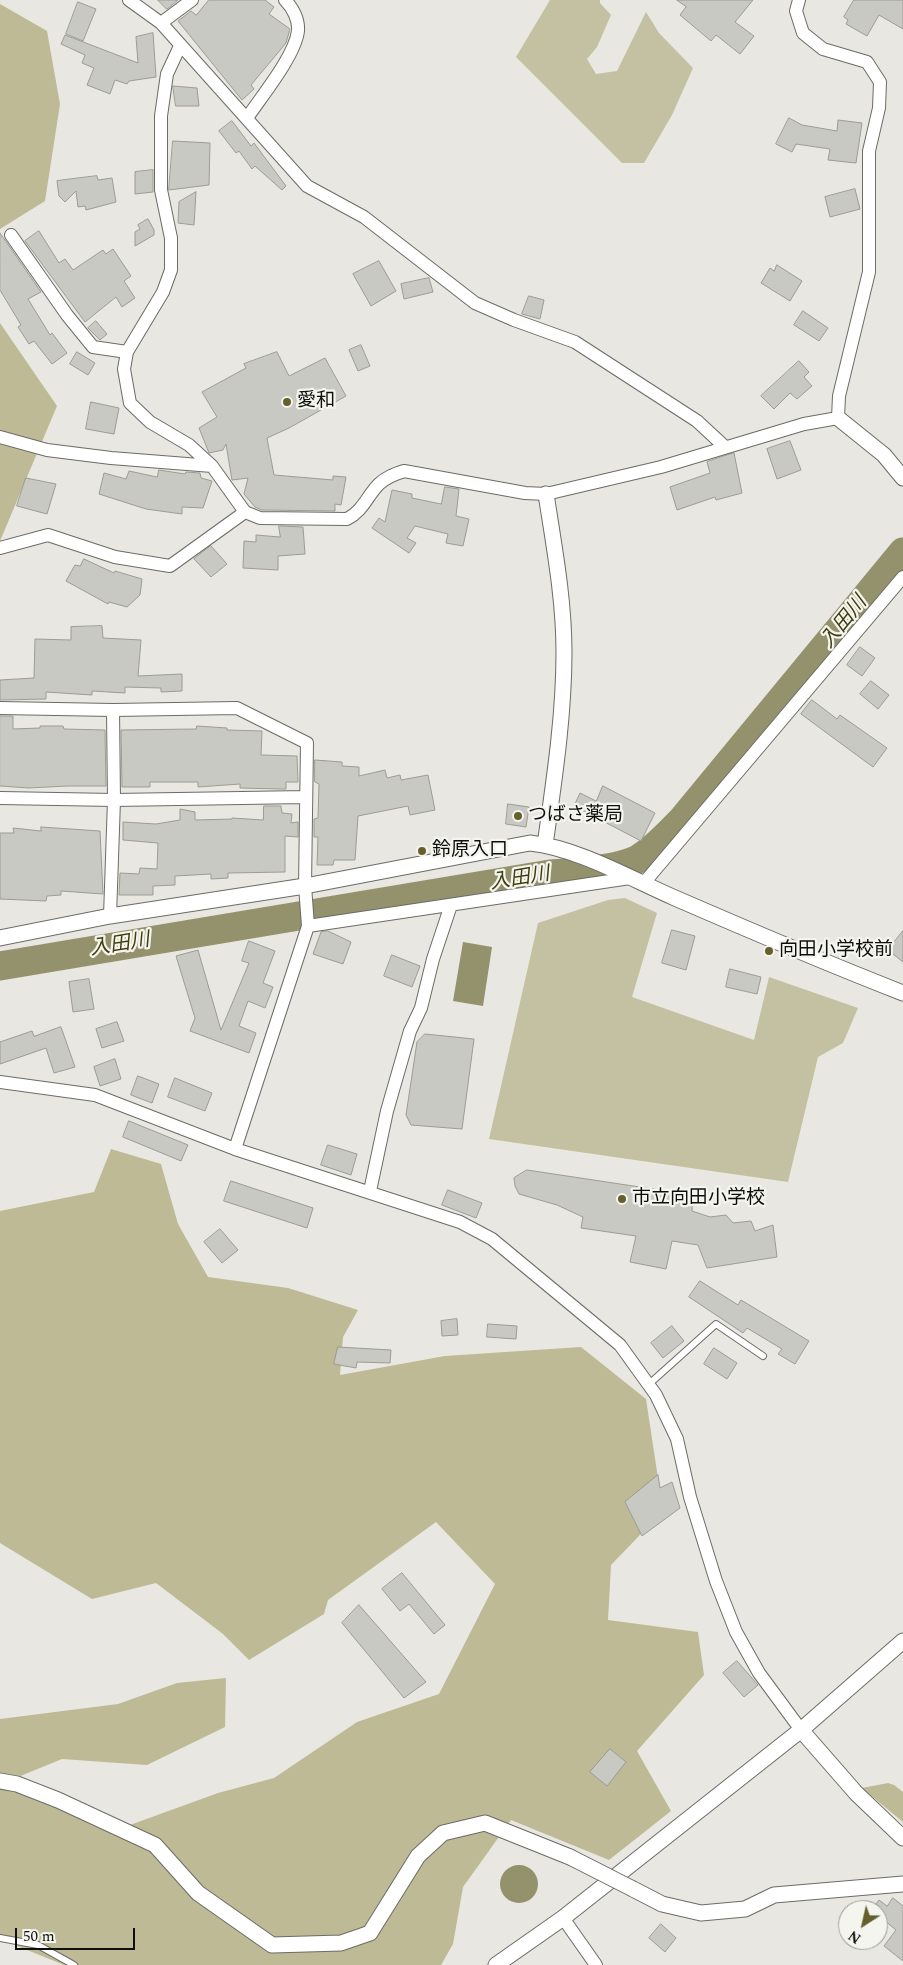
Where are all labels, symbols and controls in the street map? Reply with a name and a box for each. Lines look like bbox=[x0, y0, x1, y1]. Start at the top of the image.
place label: 愛和 bbox=[297, 391, 335, 413]
marker: 愛和 bbox=[281, 396, 293, 408]
water label: 入田川 bbox=[817, 592, 873, 654]
place label: つばさ薬局 bbox=[528, 805, 623, 827]
marker: つばさ薬局 bbox=[512, 810, 524, 822]
place label: 鈴原入口 bbox=[432, 840, 508, 862]
marker: 鈴原入口 bbox=[416, 845, 428, 857]
water label: 入田川 bbox=[488, 863, 552, 897]
water label: 入田川 bbox=[88, 929, 152, 963]
place label: 向田小学校前 bbox=[779, 940, 893, 962]
marker: 向田小学校前 bbox=[763, 945, 775, 957]
place label: 市立向田小学校 bbox=[632, 1188, 765, 1210]
marker: 市立向田小学校 bbox=[616, 1193, 628, 1205]
north arrow bbox=[838, 1900, 888, 1950]
scale bar bbox=[18, 1918, 138, 1950]
text: 50 m bbox=[23, 1925, 55, 1948]
text: N bbox=[844, 1925, 865, 1949]

